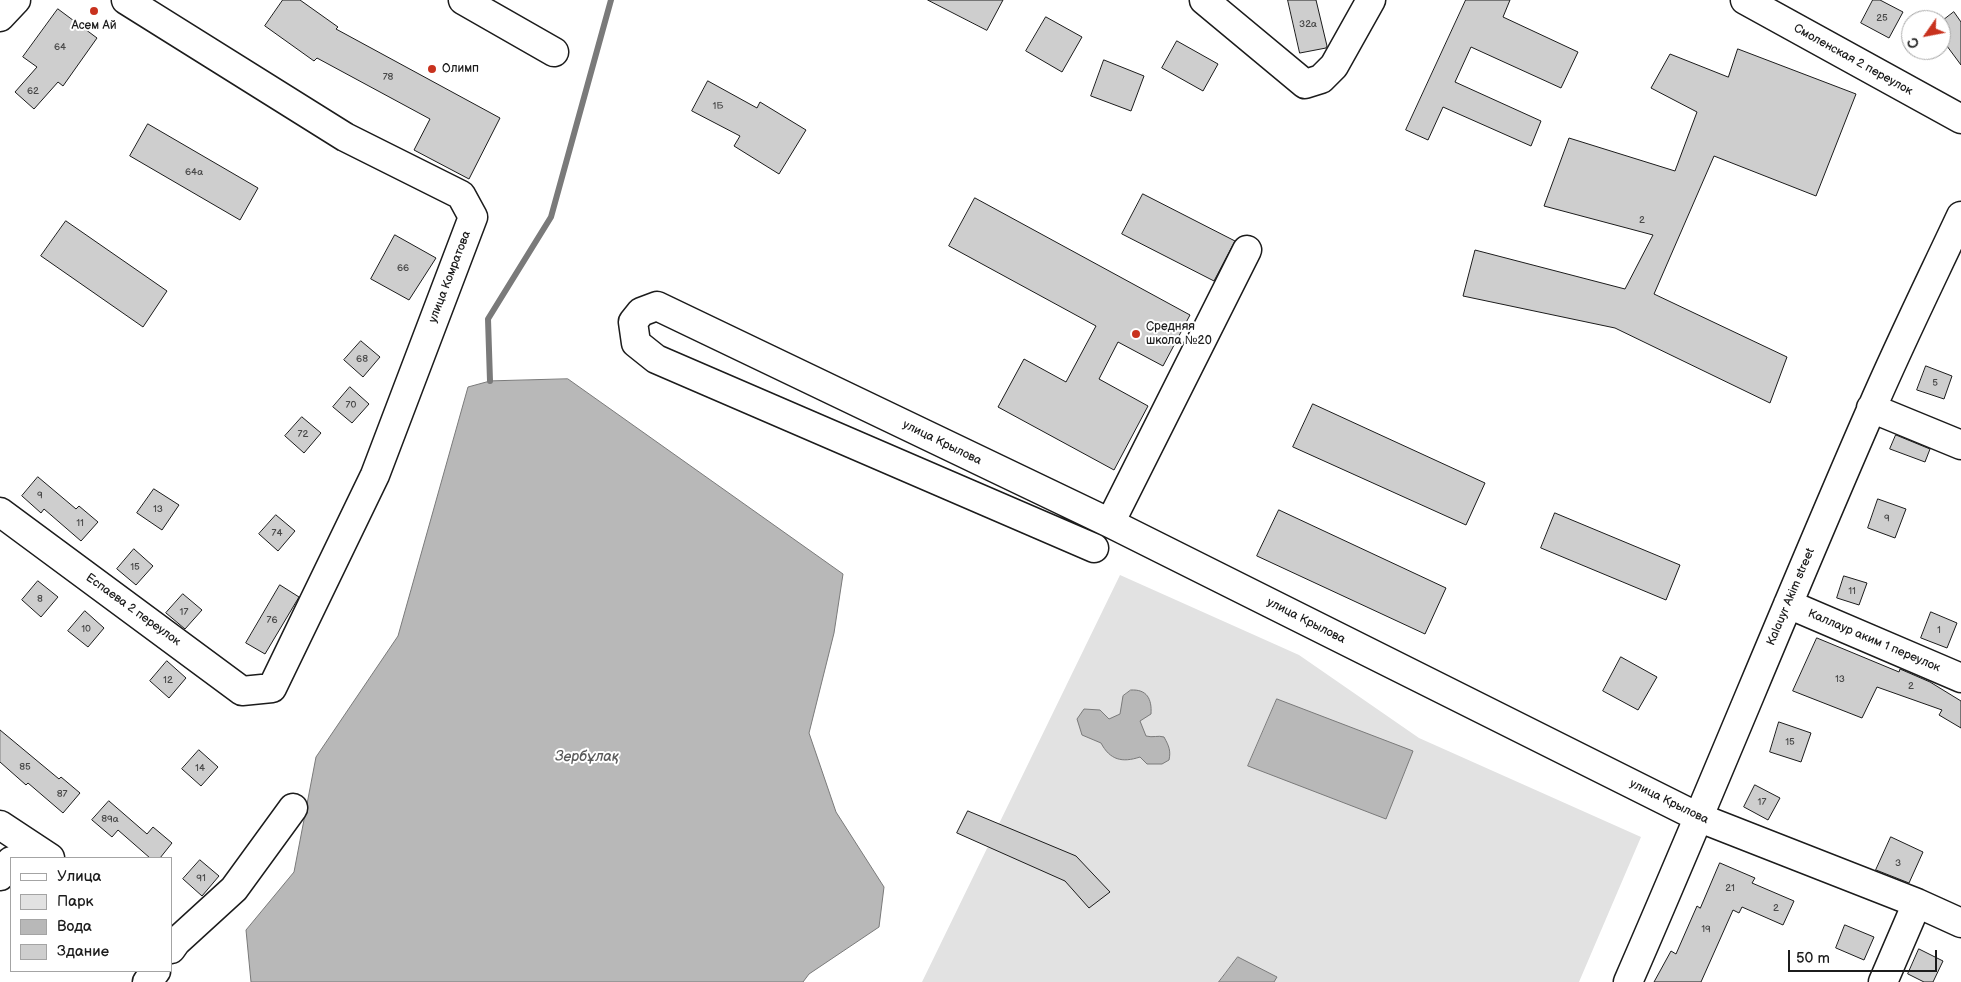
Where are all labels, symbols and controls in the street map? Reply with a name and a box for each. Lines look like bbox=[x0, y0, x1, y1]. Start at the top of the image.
marker: Асем Ай bbox=[88, 5, 100, 17]
north arrow bbox=[1901, 10, 1951, 60]
house number: 25 bbox=[1876, 12, 1888, 24]
house number: 32а bbox=[1299, 18, 1317, 30]
place label: Асем Ай bbox=[71, 19, 117, 33]
street label: Смоленская 2 переулок bbox=[1791, 21, 1915, 99]
house number: 64 bbox=[54, 41, 66, 53]
place label: Олимп bbox=[442, 62, 479, 76]
marker: Олимп bbox=[426, 63, 438, 75]
house number: 78 bbox=[383, 71, 393, 83]
house number: 62 bbox=[27, 85, 39, 97]
house number: 1Б bbox=[713, 100, 723, 112]
house number: 64а bbox=[185, 166, 203, 178]
house number: 2 bbox=[1639, 214, 1645, 226]
street label: улица Комратова bbox=[426, 229, 474, 325]
house number: 66 bbox=[397, 262, 409, 274]
place label: Средняя школа №20 bbox=[1146, 320, 1212, 348]
marker: Средняя школа №20 bbox=[1130, 328, 1142, 340]
house number: 68 bbox=[356, 353, 368, 365]
house number: 5 bbox=[1932, 377, 1938, 389]
house number: 70 bbox=[346, 399, 356, 411]
street label: улица Крылова bbox=[900, 418, 984, 468]
house number: 72 bbox=[298, 428, 308, 440]
house number: 9 bbox=[37, 489, 43, 501]
house number: 13 bbox=[153, 503, 163, 515]
house number: 9 bbox=[1884, 512, 1890, 524]
house number: 11 bbox=[76, 517, 84, 529]
house number: 74 bbox=[271, 527, 283, 539]
street label: Kalauyr Akim street bbox=[1764, 546, 1818, 648]
house number: 15 bbox=[130, 561, 140, 573]
street label: Еспаева 2 переулок bbox=[83, 571, 183, 649]
house number: 11 bbox=[1848, 585, 1856, 597]
house number: 8 bbox=[37, 593, 43, 605]
street label: улица Крылова bbox=[1264, 595, 1348, 647]
house number: 17 bbox=[180, 606, 188, 618]
street label: Каллаур аким 1 переулок bbox=[1806, 607, 1942, 675]
house number: 76 bbox=[266, 614, 278, 626]
house number: 10 bbox=[81, 623, 91, 635]
house number: 1 bbox=[1937, 624, 1941, 636]
house number: 13 bbox=[1835, 673, 1845, 685]
house number: 12 bbox=[163, 674, 173, 686]
house number: 2 bbox=[1908, 680, 1914, 692]
house number: 15 bbox=[1785, 736, 1795, 748]
water label: Зербұлақ bbox=[555, 749, 619, 765]
house number: 85 bbox=[19, 761, 31, 773]
house number: 14 bbox=[195, 762, 205, 774]
street label: улица Крылова bbox=[1627, 777, 1711, 827]
house number: 87 bbox=[57, 788, 67, 800]
house number: 17 bbox=[1758, 796, 1766, 808]
house number: 89а bbox=[101, 813, 119, 825]
legend bbox=[10, 857, 172, 972]
house number: 3 bbox=[1895, 857, 1901, 869]
text: Улица bbox=[57, 867, 101, 886]
house number: 91 bbox=[196, 872, 206, 884]
house number: 21 bbox=[1725, 882, 1735, 894]
text: Парк bbox=[57, 892, 94, 911]
house number: 2 bbox=[1773, 902, 1779, 914]
text: Вода bbox=[57, 917, 92, 936]
house number: 19 bbox=[1701, 923, 1711, 935]
scale bar bbox=[1791, 940, 1940, 972]
text: Здание bbox=[57, 942, 109, 961]
text: 50 m bbox=[1796, 949, 1830, 968]

